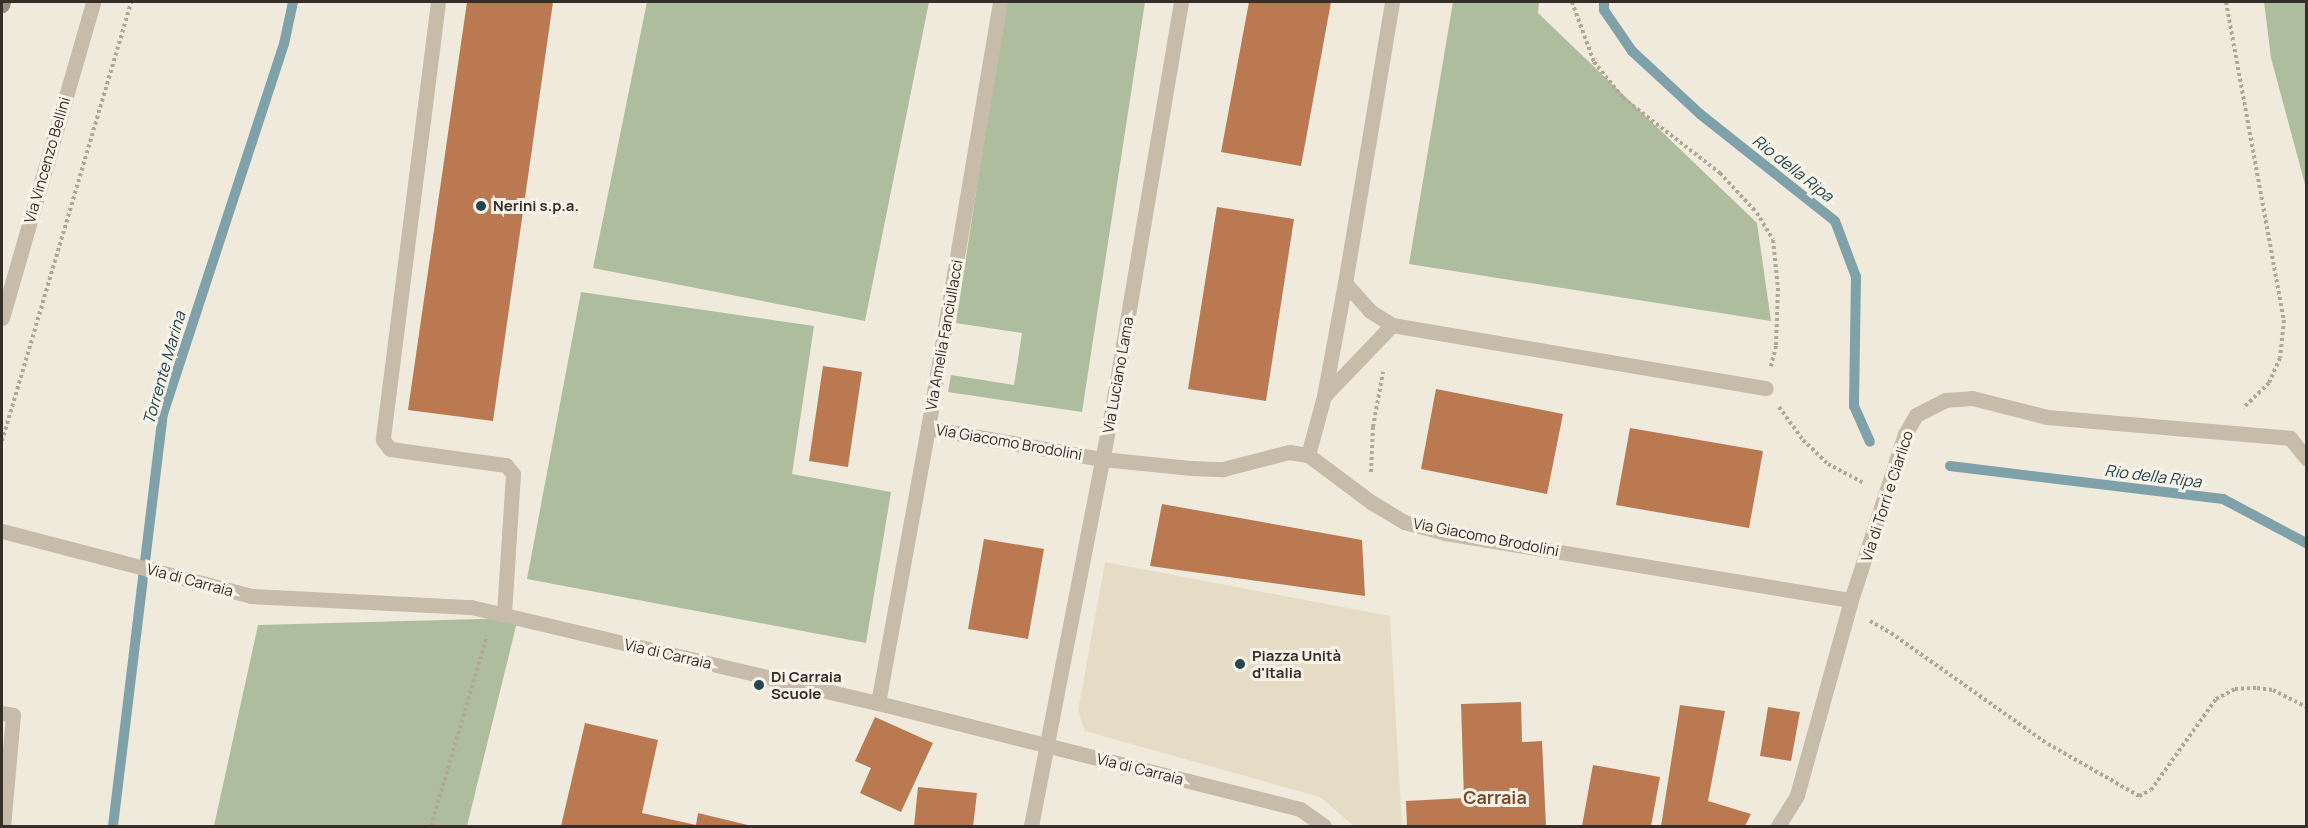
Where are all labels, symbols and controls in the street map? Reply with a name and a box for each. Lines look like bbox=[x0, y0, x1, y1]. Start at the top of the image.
street label: Via Vincenzo Bellini bbox=[20, 95, 74, 225]
water label: Rio della Ripa bbox=[1749, 131, 1837, 205]
place label: Nerini s.p.a. bbox=[493, 197, 579, 215]
marker: Nerini s.p.a. bbox=[474, 199, 488, 213]
street label: Via Amelia Fanciullacci bbox=[922, 258, 966, 412]
water label: Torrente Marina bbox=[139, 309, 189, 427]
street label: Via Luciano Lama bbox=[1099, 315, 1137, 435]
street label: Via Giacomo Brodolini bbox=[935, 420, 1083, 464]
street label: Via di Torri e Ciarlico bbox=[1857, 428, 1917, 564]
water label: Rio della Ripa bbox=[2104, 461, 2202, 491]
street label: Via Giacomo Brodolini bbox=[1412, 514, 1560, 560]
street label: Via di Carraia bbox=[145, 560, 235, 600]
street label: Via di Carraia bbox=[623, 635, 713, 673]
place label: Piazza Unità d'Italia bbox=[1252, 646, 1341, 681]
marker: Piazza Unità d'Italia bbox=[1233, 657, 1247, 671]
place label: Di Carraia Scuole bbox=[771, 667, 842, 702]
marker: Di Carraia Scuole bbox=[752, 678, 766, 692]
street label: Via di Carraia bbox=[1095, 750, 1185, 788]
district label: Carraia bbox=[1463, 786, 1527, 808]

